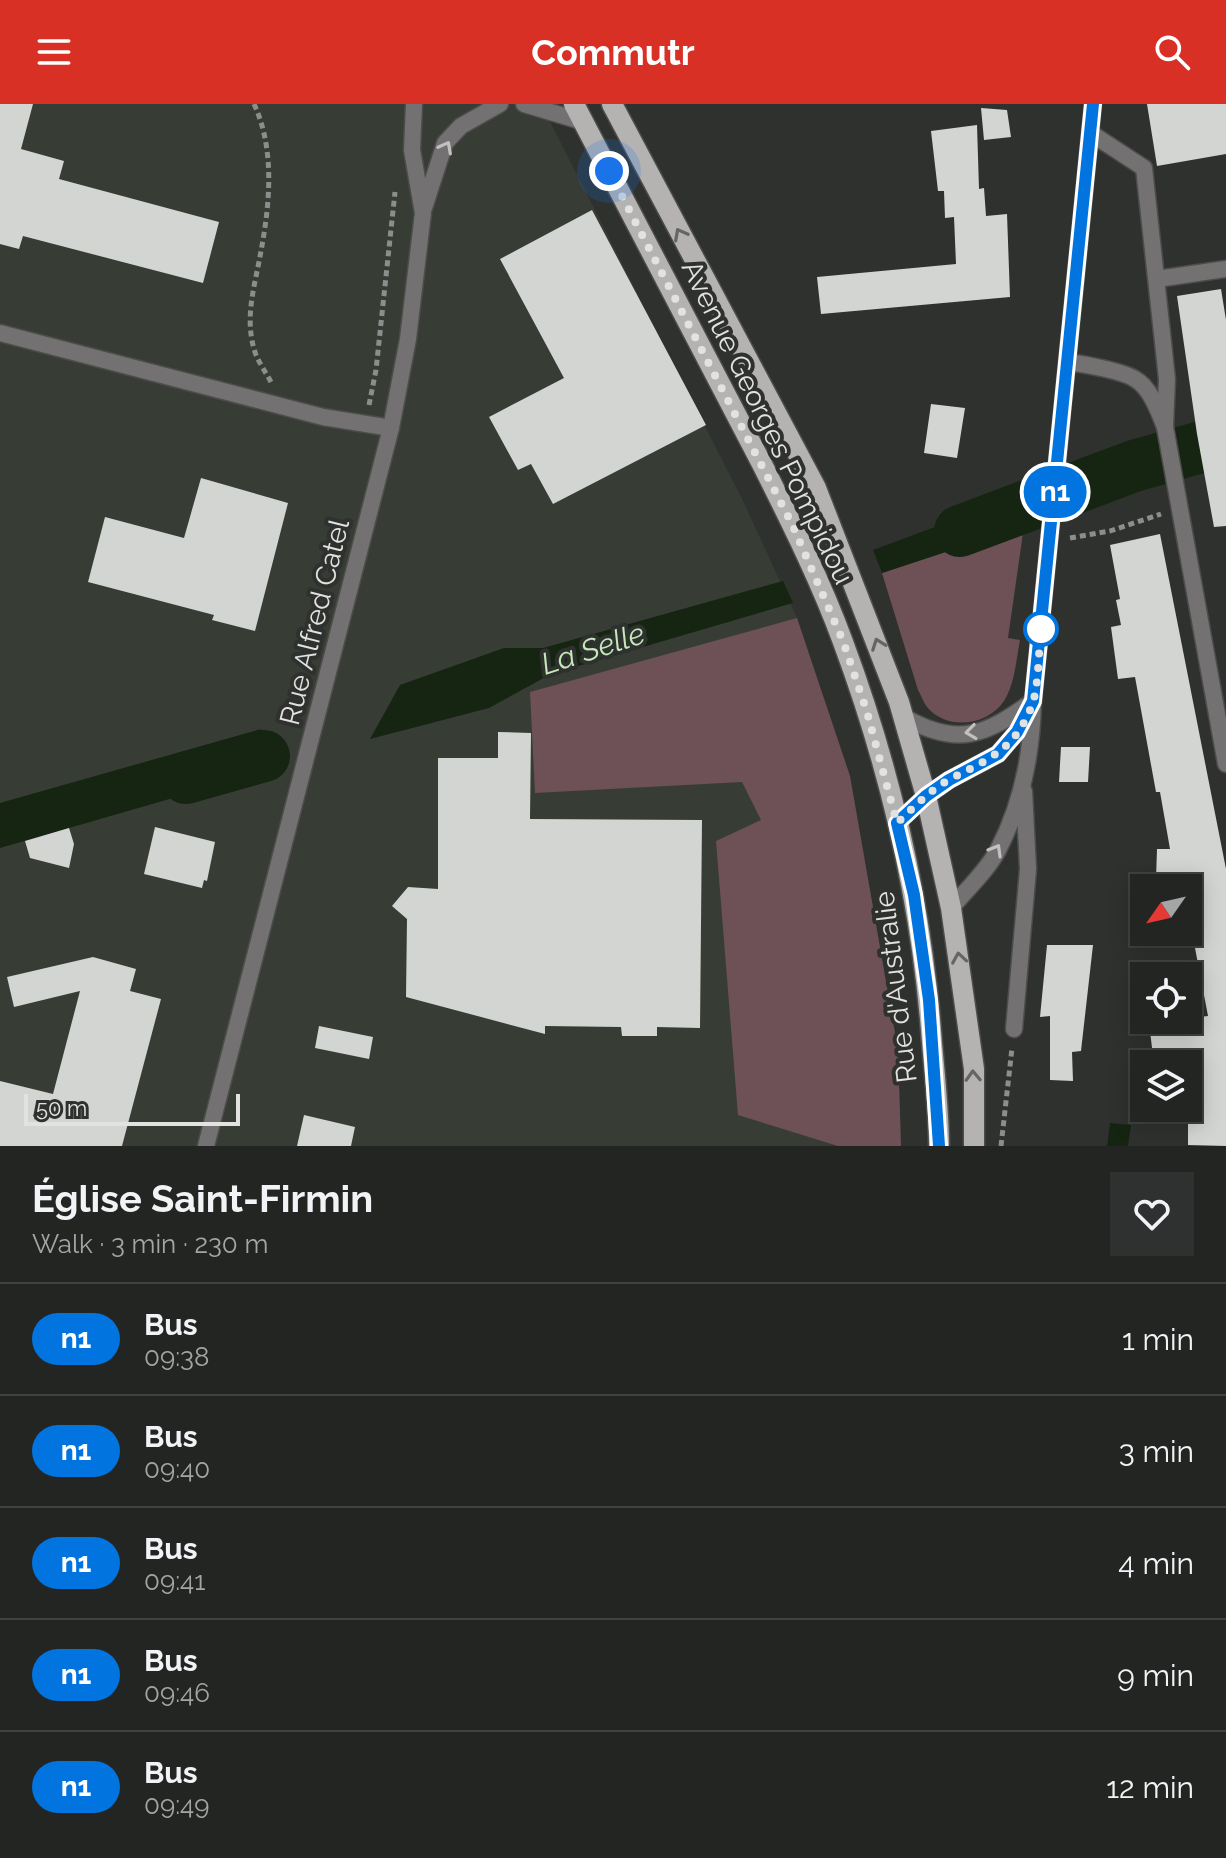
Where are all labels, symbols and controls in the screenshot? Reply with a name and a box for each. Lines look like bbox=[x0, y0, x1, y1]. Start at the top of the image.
icon: menu bbox=[32, 30, 76, 74]
icon: search bbox=[1150, 30, 1194, 74]
text: Commutr bbox=[531, 31, 695, 73]
one-way arrow bbox=[437, 141, 452, 155]
your location bbox=[589, 151, 629, 191]
one-way arrow bbox=[675, 227, 690, 242]
street label: Avenue Georges Pompidou bbox=[675, 255, 860, 589]
line badge: n1 bbox=[1019, 466, 1091, 518]
text: n1 bbox=[1040, 475, 1070, 508]
street label: Rue Alfred Catel bbox=[273, 515, 356, 729]
unlabelled marker bbox=[1024, 612, 1058, 646]
water label: La Selle bbox=[537, 615, 649, 682]
one-way arrow bbox=[871, 638, 888, 652]
one-way arrow bbox=[964, 724, 977, 741]
one-way arrow bbox=[986, 844, 1002, 858]
north arrow bbox=[1130, 874, 1202, 946]
map controls bbox=[1130, 874, 1202, 1122]
street label: Rue d'Australie bbox=[867, 889, 924, 1085]
one-way arrow bbox=[951, 951, 968, 964]
button: locate bbox=[1130, 962, 1202, 1034]
button: layers bbox=[1130, 1050, 1202, 1122]
one-way arrow bbox=[965, 1069, 982, 1082]
scale bar bbox=[24, 1090, 240, 1126]
text: 50 m bbox=[36, 1095, 87, 1121]
button: heart bbox=[1110, 1172, 1194, 1256]
text: Église Saint-Firmin bbox=[32, 1176, 373, 1221]
text: Walk · 3 min · 230 m bbox=[32, 1229, 268, 1259]
text: Bus bbox=[144, 1307, 198, 1342]
text: n1 bbox=[61, 1322, 91, 1355]
text: 1 min bbox=[1122, 1322, 1194, 1357]
text: 09:38 bbox=[144, 1342, 209, 1372]
text: Bus bbox=[144, 1419, 198, 1454]
text: n1 bbox=[61, 1434, 91, 1467]
text: 3 min bbox=[1119, 1434, 1194, 1469]
text: 09:40 bbox=[144, 1454, 210, 1484]
text: Bus bbox=[144, 1531, 198, 1566]
text: n1 bbox=[61, 1546, 91, 1579]
text: 4 min bbox=[1118, 1546, 1194, 1581]
text: 09:41 bbox=[144, 1566, 205, 1596]
text: Bus bbox=[144, 1643, 198, 1678]
text: n1 bbox=[61, 1658, 91, 1691]
text: 9 min bbox=[1117, 1658, 1194, 1693]
text: 09:46 bbox=[144, 1678, 210, 1708]
text: Bus bbox=[144, 1755, 198, 1790]
text: n1 bbox=[61, 1770, 91, 1803]
text: 12 min bbox=[1106, 1770, 1194, 1805]
text: 09:49 bbox=[144, 1790, 209, 1820]

